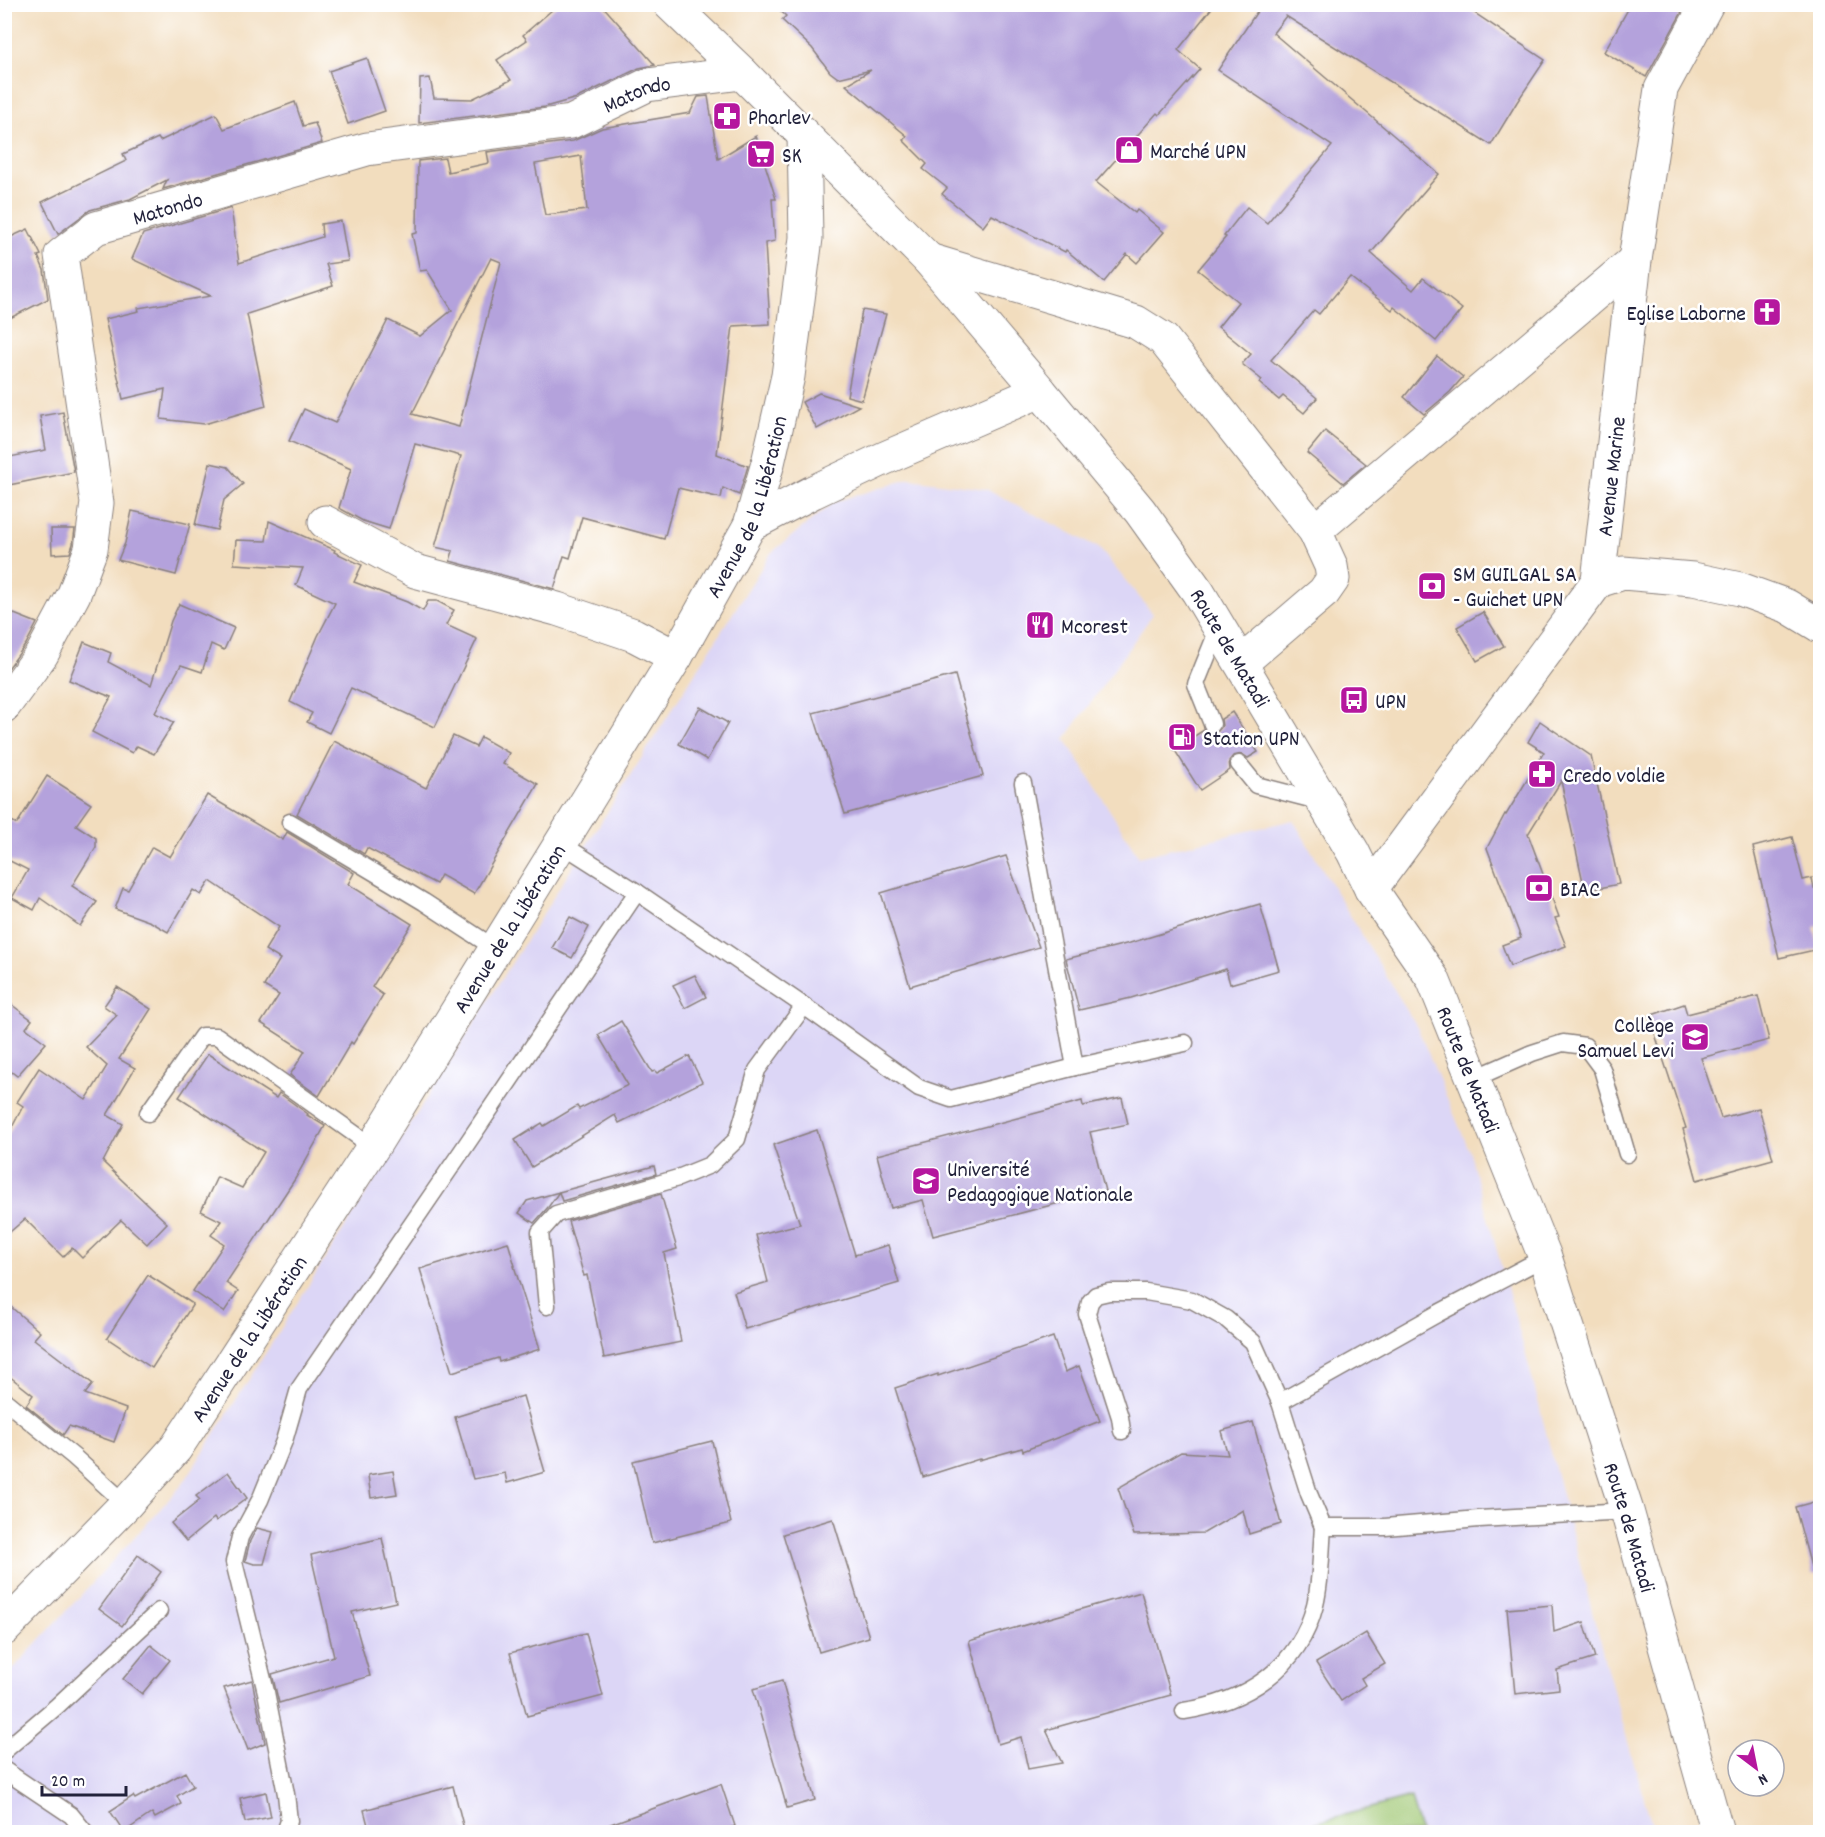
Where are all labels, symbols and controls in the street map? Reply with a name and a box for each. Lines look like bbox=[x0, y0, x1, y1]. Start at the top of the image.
street label: Matondo bbox=[599, 70, 673, 123]
pharmacy icon: Pharlev bbox=[711, 100, 743, 132]
place label: Pharlev bbox=[748, 104, 811, 135]
shop icon: Marché UPN bbox=[1113, 134, 1145, 166]
supermarket icon: SK bbox=[745, 138, 777, 170]
place label: Marché UPN bbox=[1150, 138, 1246, 169]
place label: SK bbox=[782, 142, 802, 173]
street label: Matondo bbox=[130, 186, 207, 235]
church icon: Eglise Laborne bbox=[1751, 296, 1783, 328]
place label: Eglise Laborne bbox=[1626, 300, 1746, 331]
street label: Avenue de la Libération bbox=[700, 413, 797, 605]
street label: Avenue Marine bbox=[1591, 415, 1636, 538]
place label: SM GUILGAL SA - Guichet UPN bbox=[1453, 561, 1577, 617]
bank icon: SM GUILGAL SA - Guichet UPN bbox=[1416, 570, 1448, 602]
street label: Route de Matadi bbox=[1180, 583, 1275, 714]
restaurant icon: Mcorest bbox=[1024, 609, 1056, 641]
place label: Mcorest bbox=[1061, 613, 1128, 644]
bus stop icon: UPN bbox=[1338, 684, 1370, 716]
place label: UPN bbox=[1375, 688, 1406, 719]
fuel station icon: Station UPN bbox=[1166, 721, 1198, 753]
place label: Station UPN bbox=[1203, 725, 1300, 756]
pharmacy icon: Credo voldie bbox=[1526, 758, 1558, 790]
place label: Credo voldie bbox=[1563, 762, 1665, 793]
street label: Avenue de la Libération bbox=[447, 839, 576, 1020]
bank icon: BIAC bbox=[1523, 872, 1555, 904]
place label: BIAC bbox=[1560, 876, 1600, 907]
street label: Route de Matadi bbox=[1427, 1002, 1505, 1138]
place label: Collège Samuel Levi bbox=[1578, 1012, 1674, 1068]
school or university icon: Collège Samuel Levi bbox=[1679, 1021, 1711, 1053]
place label: Université Pedagogique Nationale bbox=[947, 1156, 1133, 1212]
school or university icon: Université Pedagogique Nationale bbox=[910, 1165, 942, 1197]
street label: Avenue de la Libération bbox=[185, 1251, 317, 1430]
street label: Route de Matadi bbox=[1593, 1459, 1661, 1596]
north arrow bbox=[1726, 1738, 1786, 1798]
scale bar bbox=[42, 1759, 126, 1797]
text: N bbox=[1753, 1767, 1772, 1790]
text: 20 m bbox=[51, 1770, 85, 1795]

